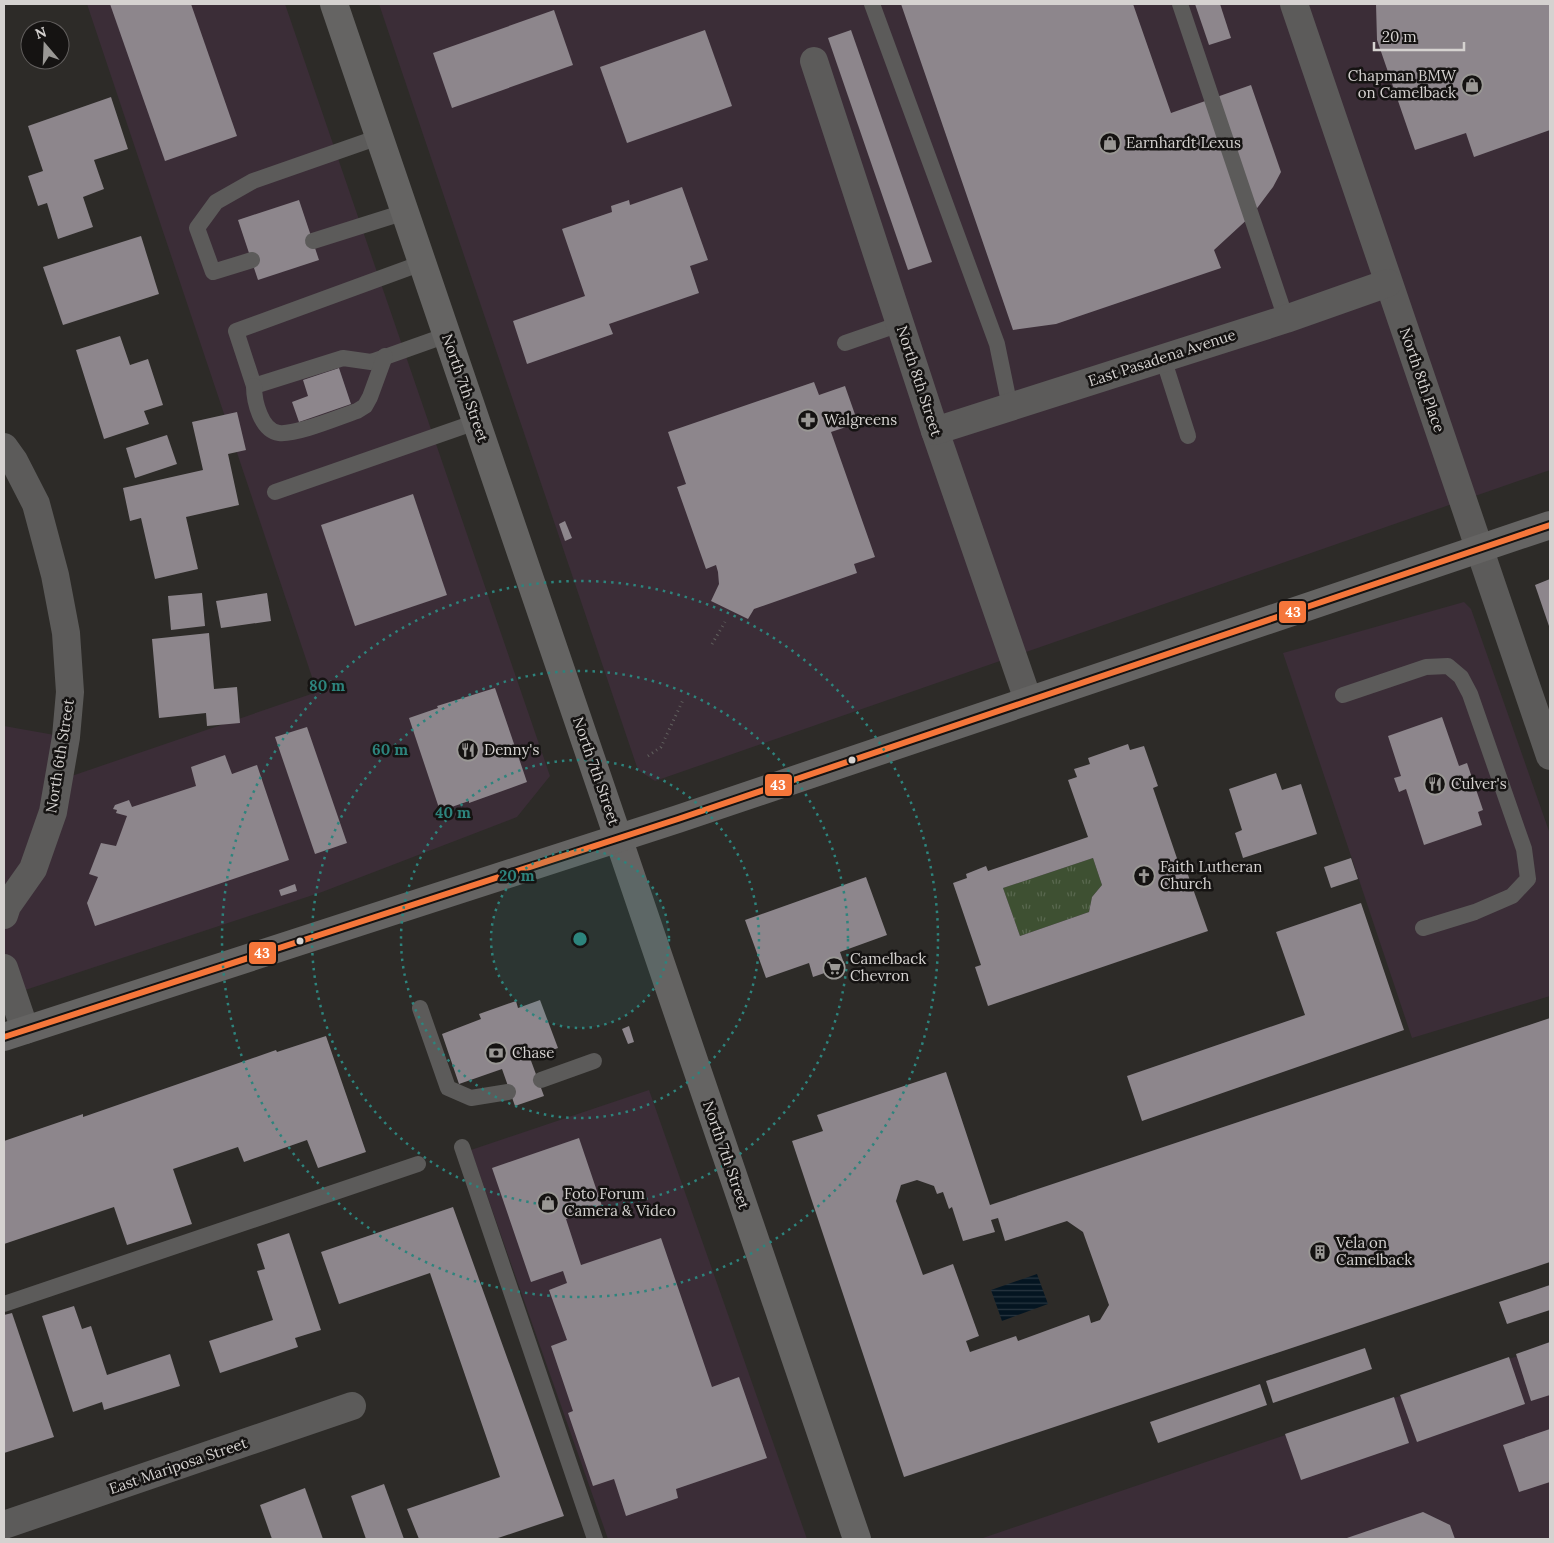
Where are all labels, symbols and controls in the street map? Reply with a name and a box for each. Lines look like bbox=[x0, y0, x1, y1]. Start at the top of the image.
north arrow bbox=[20, 20, 70, 70]
scale bar bbox=[1374, 20, 1464, 52]
text: N bbox=[33, 22, 49, 43]
text: 20 m bbox=[1382, 27, 1417, 46]
place label: Chapman BMW on Camelback bbox=[1348, 66, 1457, 102]
shop icon: Chapman BMW on Camelback bbox=[1460, 73, 1484, 97]
shop icon: Earnhardt Lexus bbox=[1098, 131, 1122, 155]
place label: Earnhardt Lexus bbox=[1126, 133, 1241, 152]
street label: North 8th Street bbox=[893, 323, 946, 439]
street label: East Pasadena Avenue bbox=[1086, 325, 1238, 390]
street label: North 8th Place bbox=[1396, 325, 1449, 435]
street label: North 7th Street bbox=[438, 331, 493, 445]
pharmacy icon: Walgreens bbox=[796, 408, 820, 432]
place label: Walgreens bbox=[824, 410, 897, 429]
line badge: 43 bbox=[1278, 600, 1307, 624]
text: 43 bbox=[1285, 603, 1301, 621]
text: 80 m bbox=[309, 676, 345, 695]
street label: North 6th Street bbox=[41, 697, 78, 814]
street label: North 7th Street bbox=[569, 714, 624, 828]
restaurant icon: Denny's bbox=[456, 738, 480, 762]
text: 60 m bbox=[372, 740, 408, 759]
place label: Denny's bbox=[484, 740, 539, 759]
unlabelled marker bbox=[847, 755, 857, 765]
restaurant icon: Culver's bbox=[1423, 772, 1447, 796]
line badge: 43 bbox=[764, 773, 793, 797]
place label: Culver's bbox=[1451, 774, 1507, 793]
text: 43 bbox=[770, 776, 786, 794]
text: 40 m bbox=[435, 803, 471, 822]
place label: Faith Lutheran Church bbox=[1160, 857, 1262, 893]
church icon: Faith Lutheran Church bbox=[1132, 864, 1156, 888]
text: 20 m bbox=[499, 866, 535, 885]
centre of rings bbox=[571, 930, 589, 948]
unlabelled marker bbox=[295, 936, 305, 946]
line badge: 43 bbox=[248, 941, 277, 965]
text: 43 bbox=[254, 944, 270, 962]
place label: Camelback Chevron bbox=[850, 949, 926, 985]
supermarket icon: Camelback Chevron bbox=[822, 956, 846, 980]
bank icon: Chase bbox=[484, 1041, 508, 1065]
place label: Chase bbox=[512, 1043, 554, 1062]
street label: North 7th Street bbox=[699, 1098, 754, 1212]
place label: Foto Forum Camera & Video bbox=[564, 1184, 676, 1220]
shop icon: Foto Forum Camera & Video bbox=[536, 1191, 560, 1215]
place label: Vela on Camelback bbox=[1335, 1233, 1412, 1269]
building icon: Vela on Camelback bbox=[1308, 1240, 1332, 1264]
street label: East Mariposa Street bbox=[106, 1433, 250, 1498]

